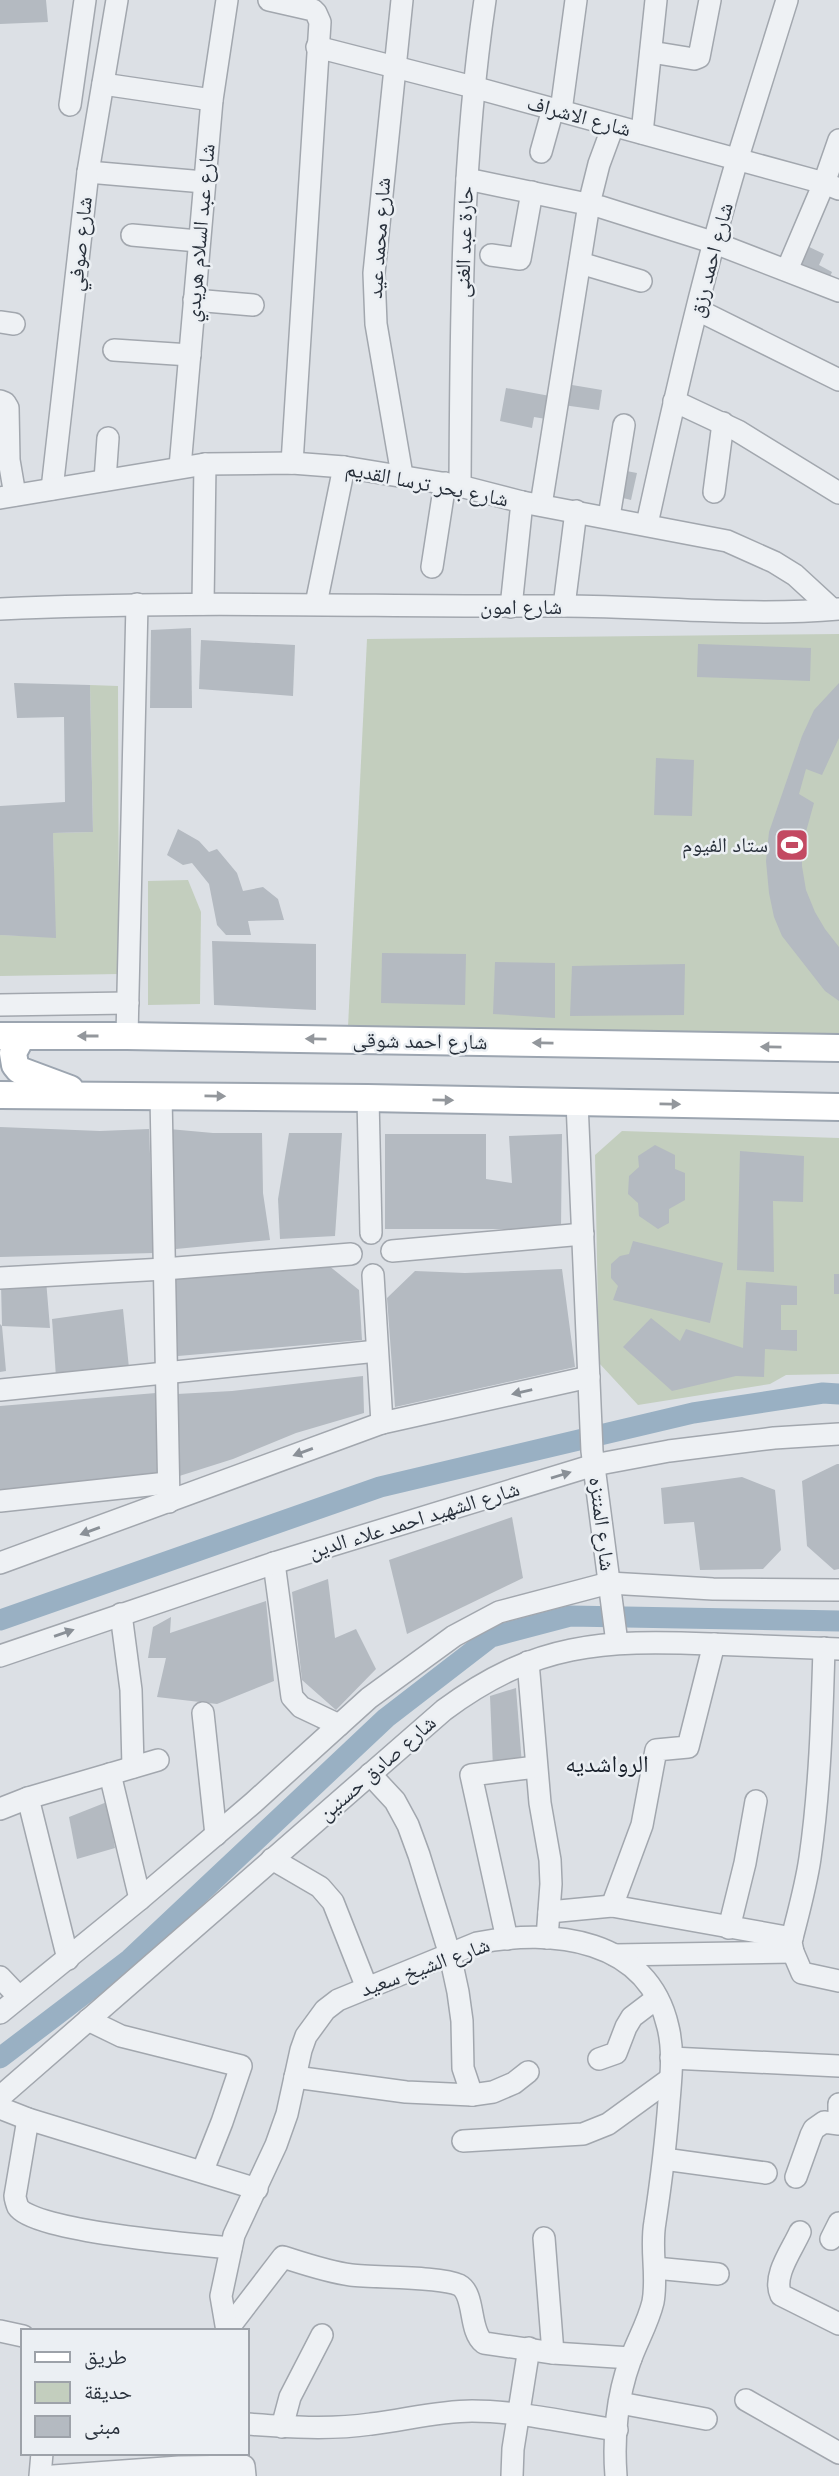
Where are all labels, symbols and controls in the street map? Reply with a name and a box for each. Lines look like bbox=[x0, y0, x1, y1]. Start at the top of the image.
street label: شارع الاشراف bbox=[524, 90, 634, 142]
street label: شارع عبد السلام هريدي bbox=[179, 143, 224, 324]
street label: شارع محمد عيد bbox=[362, 177, 396, 299]
street label: حارة عبد الغنى bbox=[449, 186, 479, 298]
street label: شارع صوفي bbox=[62, 195, 101, 293]
street label: شارع احمد رزق bbox=[683, 200, 739, 320]
street label: شارع بحر ترسا القديم bbox=[343, 455, 511, 514]
street label: شارع امون bbox=[480, 594, 562, 620]
sports icon: ستاد الفيوم bbox=[773, 826, 811, 864]
place label: ستاد الفيوم bbox=[682, 832, 768, 859]
street label: شارع احمد شوقى bbox=[352, 1027, 488, 1055]
one-way arrow bbox=[77, 1030, 99, 1042]
one-way arrow bbox=[305, 1033, 327, 1045]
one-way arrow bbox=[532, 1037, 554, 1049]
one-way arrow bbox=[760, 1042, 782, 1053]
one-way arrow bbox=[204, 1090, 226, 1102]
one-way arrow bbox=[432, 1094, 454, 1105]
one-way arrow bbox=[659, 1098, 681, 1110]
one-way arrow bbox=[511, 1387, 533, 1398]
one-way arrow bbox=[293, 1447, 314, 1458]
one-way arrow bbox=[551, 1470, 572, 1480]
street label: شارع الشهيد احمد علاء الدين bbox=[305, 1476, 523, 1564]
street label: شارع المنتزه bbox=[583, 1476, 621, 1572]
one-way arrow bbox=[79, 1526, 100, 1537]
one-way arrow bbox=[54, 1628, 75, 1639]
street label: شارع صادق حسنين bbox=[313, 1710, 441, 1826]
district label: الرواشديه bbox=[565, 1749, 649, 1778]
street label: شارع الشيخ سعيد bbox=[357, 1932, 493, 2002]
legend bbox=[21, 2329, 248, 2455]
text: طريق bbox=[84, 2344, 127, 2370]
text: حديقة bbox=[84, 2379, 132, 2404]
text: مبنى bbox=[84, 2414, 120, 2440]

